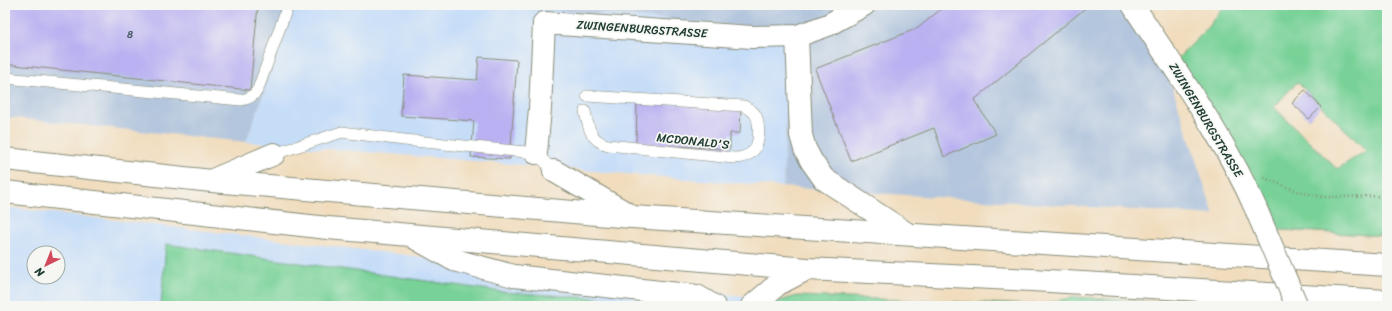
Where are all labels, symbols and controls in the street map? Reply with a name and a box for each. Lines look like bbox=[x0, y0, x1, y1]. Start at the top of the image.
street label: ZWINGENBURGSTRASSE bbox=[576, 13, 710, 45]
house number: 8 bbox=[127, 26, 133, 44]
street label: ZWINGENBURGSTRASSE bbox=[1163, 58, 1250, 183]
street label: MCDONALD'S bbox=[655, 126, 731, 156]
north arrow bbox=[26, 245, 66, 285]
text: N bbox=[30, 262, 50, 282]

